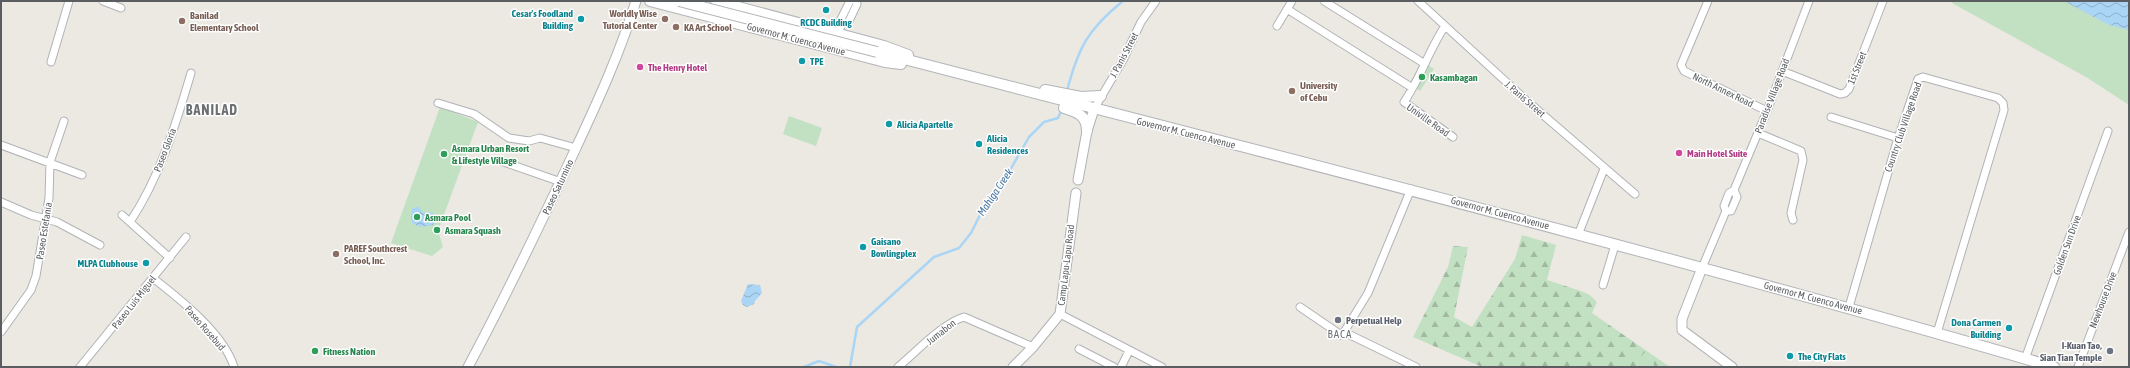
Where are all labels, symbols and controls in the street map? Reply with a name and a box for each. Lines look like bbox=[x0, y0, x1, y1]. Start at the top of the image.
marker: RCDC Building bbox=[821, 5, 831, 15]
place label: Cesar's Foodland Building bbox=[511, 8, 574, 31]
place label: Worldly Wise Tutorial Center bbox=[603, 8, 658, 31]
place label: Banilad Elementary School bbox=[190, 10, 259, 33]
marker: Cesar's Foodland Building bbox=[576, 14, 586, 24]
marker: Worldly Wise Tutorial Center bbox=[660, 14, 670, 24]
marker: Banilad Elementary School bbox=[177, 16, 187, 26]
place label: RCDC Building bbox=[800, 17, 852, 28]
street label: Governor M. Cuenco Avenue bbox=[746, 21, 847, 58]
marker: KA Art School bbox=[671, 22, 681, 32]
place label: KA Art School bbox=[684, 22, 732, 33]
street label: J. Panis Street bbox=[1108, 30, 1141, 79]
street label: 1st Street bbox=[1845, 50, 1869, 86]
marker: TPE bbox=[797, 56, 807, 66]
place label: TPE bbox=[810, 56, 824, 67]
street label: Paradise Village Road bbox=[1753, 57, 1791, 135]
marker: The Henry Hotel bbox=[635, 62, 645, 72]
place label: The Henry Hotel bbox=[648, 62, 707, 73]
street label: North Annex Road bbox=[1691, 71, 1755, 110]
marker: Kasambagan bbox=[1417, 72, 1427, 82]
place label: Kasambagan bbox=[1430, 72, 1478, 83]
street label: J. Panis Street bbox=[1503, 79, 1547, 119]
place label: University of Cebu bbox=[1300, 80, 1338, 103]
street label: Country Club Village Road bbox=[1882, 80, 1924, 173]
marker: University of Cebu bbox=[1287, 86, 1297, 96]
street label: Univille Road bbox=[1405, 101, 1452, 139]
district label: BANILAD bbox=[186, 102, 238, 118]
street label: Governor M. Cuenco Avenue bbox=[1136, 115, 1237, 151]
marker: Alicia Apartelle bbox=[884, 119, 894, 129]
place label: Alicia Apartelle bbox=[896, 119, 954, 130]
street label: Paseo Gloria bbox=[152, 126, 178, 173]
place label: Alicia Residences bbox=[986, 133, 1029, 156]
marker: Alicia Residences bbox=[974, 139, 984, 149]
place label: Asmara Urban Resort & Lifestyle Village bbox=[451, 143, 529, 166]
marker: Main Hotel Suite bbox=[1674, 148, 1684, 158]
place label: Main Hotel Suite bbox=[1687, 148, 1748, 159]
marker: Asmara Urban Resort & Lifestyle Village bbox=[439, 149, 449, 159]
street label: Paseo Saturnino bbox=[540, 157, 576, 216]
water label: Mahiga Creek bbox=[975, 166, 1015, 218]
street label: Governor M. Cuenco Avenue bbox=[1450, 195, 1551, 232]
street label: Paseo Estefania bbox=[34, 201, 54, 260]
marker: Asmara Pool bbox=[412, 212, 422, 222]
place label: Asmara Pool bbox=[424, 212, 471, 223]
street label: Golden Sun Drive bbox=[2051, 213, 2083, 276]
street label: Camp Lapu-Lapu Road bbox=[1056, 224, 1076, 306]
marker: Asmara Squash bbox=[432, 225, 442, 235]
place label: Asmara Squash bbox=[444, 225, 501, 236]
place label: Gaisano Bowlingplex bbox=[871, 236, 916, 259]
marker: Gaisano Bowlingplex bbox=[858, 242, 868, 252]
place label: PAREF Southcrest School, Inc. bbox=[344, 243, 407, 266]
marker: PAREF Southcrest School, Inc. bbox=[331, 249, 341, 259]
place label: MLPA Clubhouse bbox=[77, 258, 138, 269]
marker: MLPA Clubhouse bbox=[141, 258, 151, 268]
street label: Newhouse Drive bbox=[2087, 270, 2119, 330]
street label: Paseo Luis Miguel bbox=[110, 273, 158, 331]
street label: Governor M. Cuenco Avenue bbox=[1763, 280, 1864, 317]
street label: Paseo Rosebud bbox=[183, 303, 228, 353]
marker: Perpetual Help bbox=[1333, 315, 1343, 325]
place label: Perpetual Help bbox=[1346, 315, 1402, 326]
street label: Jumabon bbox=[924, 317, 958, 347]
place label: Dona Carmen Building bbox=[1951, 317, 2002, 340]
marker: Dona Carmen Building bbox=[2004, 323, 2014, 333]
district label: BACA bbox=[1328, 328, 1352, 340]
place label: I-Kuan Tao, Sian Tian Temple bbox=[2040, 340, 2102, 363]
marker: Fitness Nation bbox=[310, 346, 320, 356]
place label: Fitness Nation bbox=[323, 346, 375, 357]
marker: I-Kuan Tao, Sian Tian Temple bbox=[2105, 346, 2115, 356]
marker: The City Flats bbox=[1785, 351, 1795, 361]
place label: The City Flats bbox=[1798, 351, 1846, 362]

